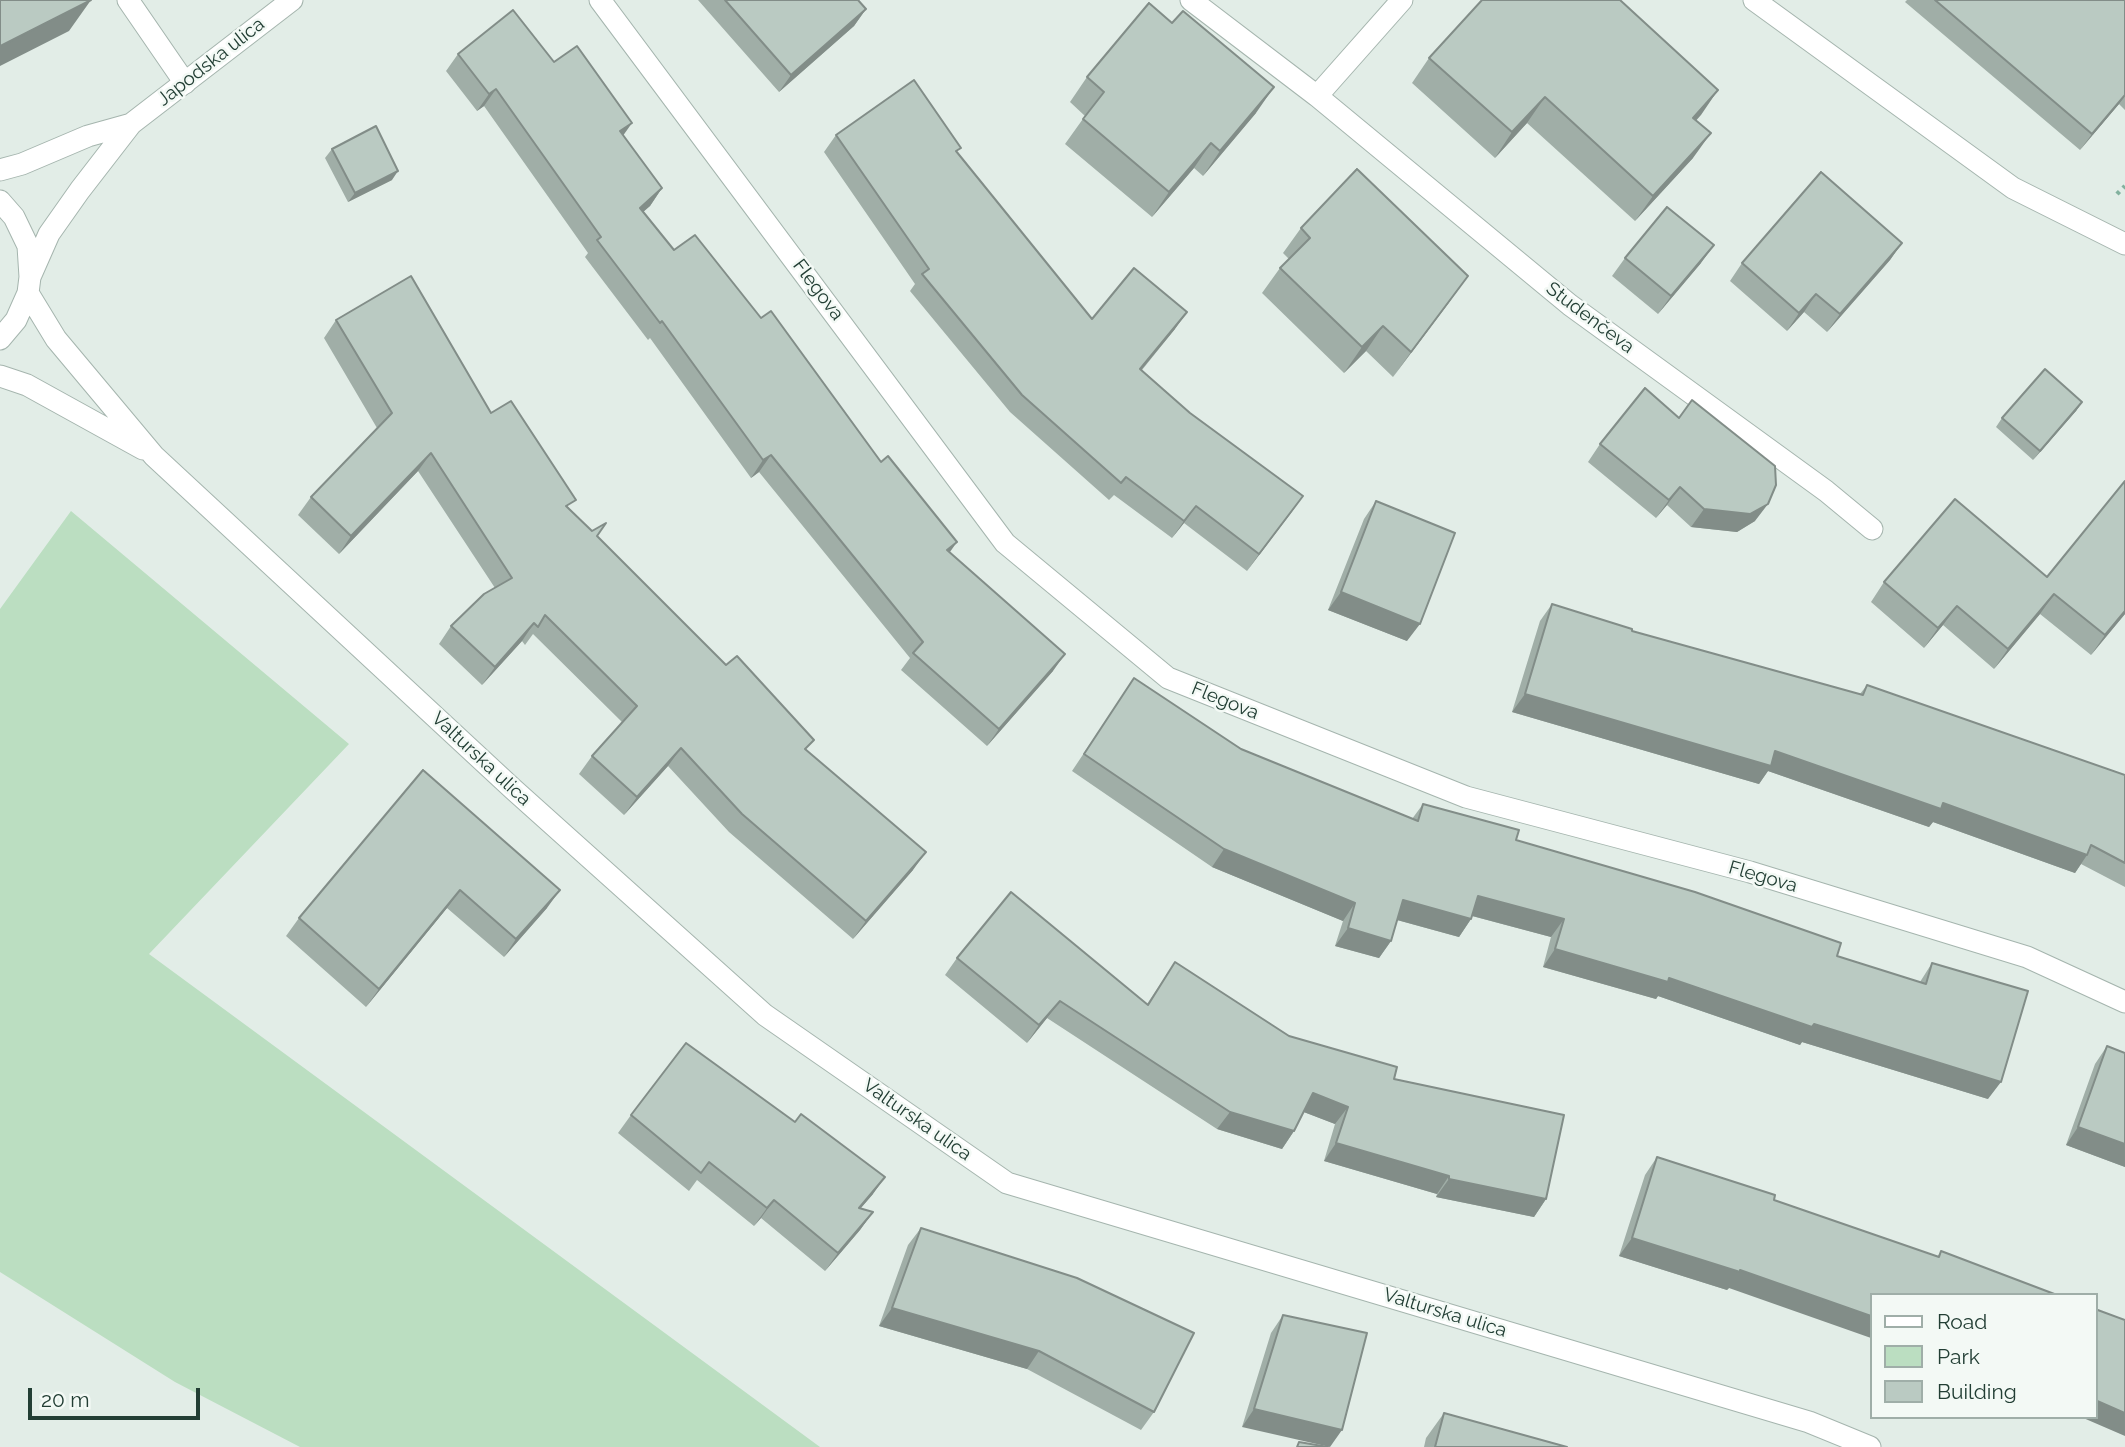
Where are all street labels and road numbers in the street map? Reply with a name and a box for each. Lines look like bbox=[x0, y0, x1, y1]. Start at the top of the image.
street label: Japodska ulica bbox=[153, 13, 269, 111]
street label: Flegova bbox=[788, 255, 848, 325]
street label: Studenčeva bbox=[1541, 277, 1639, 359]
street label: Flegova bbox=[1188, 677, 1262, 725]
street label: Valturska ulica bbox=[427, 707, 535, 811]
street label: Flegova bbox=[1726, 856, 1800, 898]
street label: Valturska ulica bbox=[858, 1074, 976, 1166]
street label: Valturska ulica bbox=[1381, 1283, 1509, 1343]

